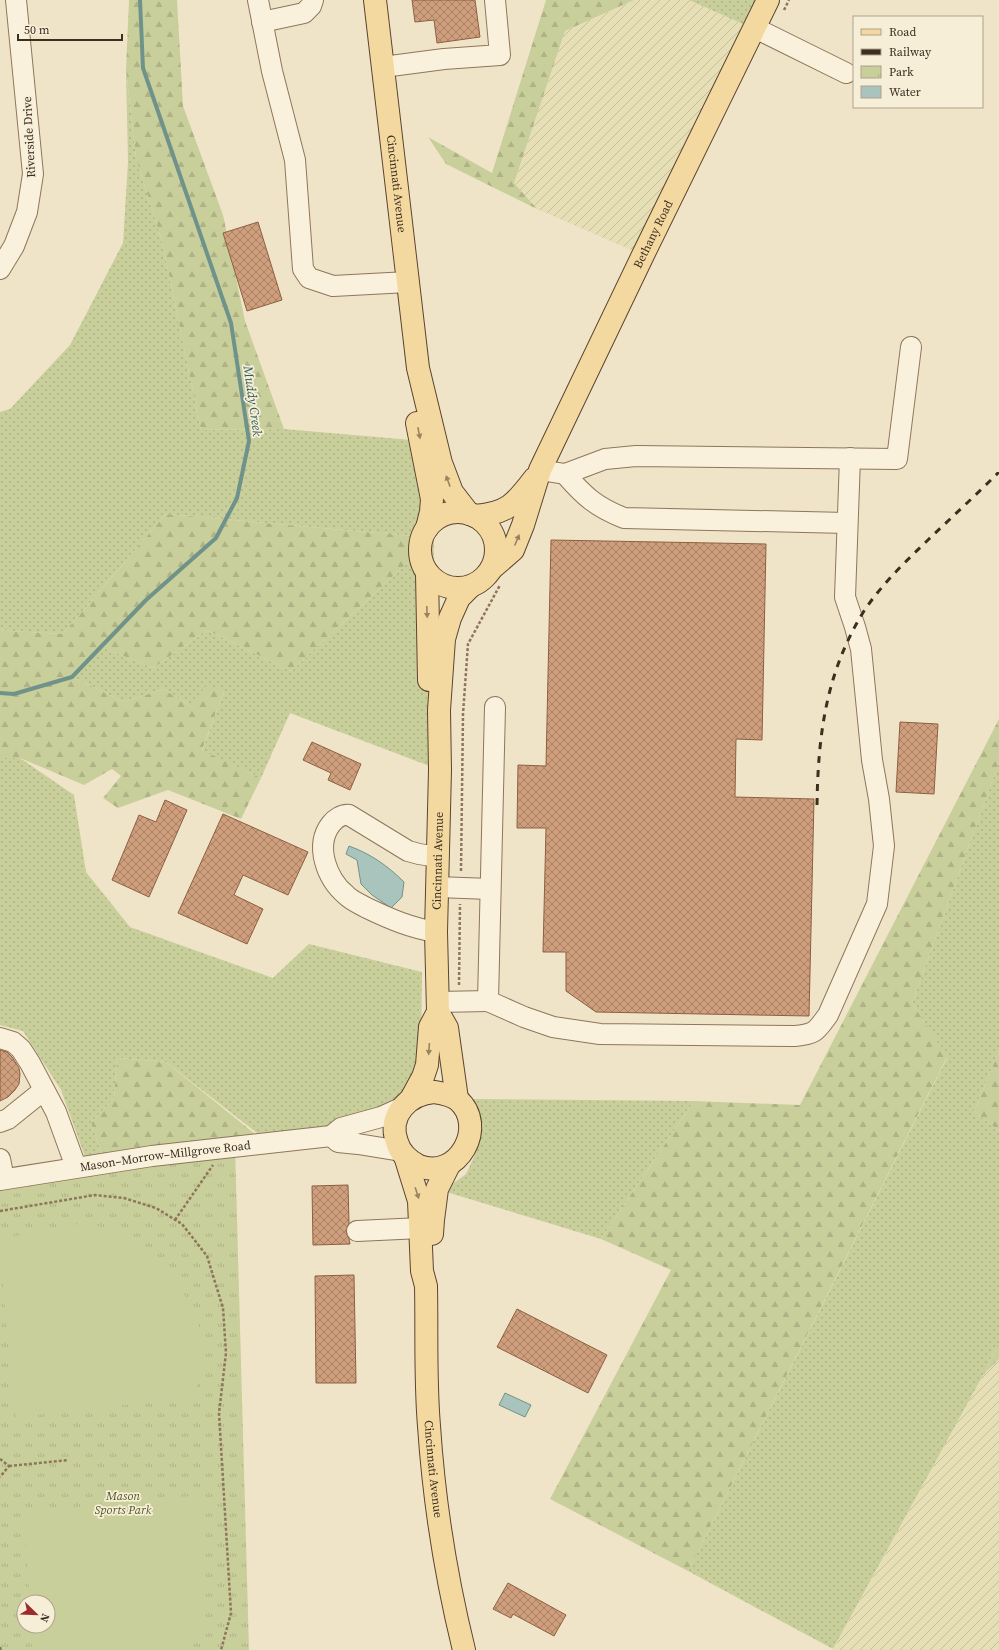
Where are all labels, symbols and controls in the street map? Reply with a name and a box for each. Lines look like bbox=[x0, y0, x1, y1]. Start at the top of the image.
scale bar bbox=[18, 16, 122, 42]
legend bbox=[853, 16, 983, 108]
text: 50 m bbox=[24, 22, 50, 38]
text: Road bbox=[889, 24, 916, 40]
text: Railway bbox=[889, 44, 932, 60]
text: Park bbox=[889, 64, 914, 80]
text: Water bbox=[889, 84, 921, 100]
street label: Riverside Drive bbox=[19, 96, 39, 178]
street label: Cincinnati Avenue bbox=[383, 134, 410, 233]
street label: Bethany Road bbox=[630, 197, 677, 271]
water label: Muddy Creek bbox=[240, 364, 266, 438]
one-way arrow bbox=[416, 427, 422, 439]
one-way arrow bbox=[444, 475, 450, 487]
one-way arrow bbox=[514, 535, 520, 546]
one-way arrow bbox=[424, 606, 430, 619]
street label: Cincinnati Avenue bbox=[429, 812, 447, 910]
one-way arrow bbox=[425, 1043, 432, 1055]
street label: Mason–Morrow–Millgrove Road bbox=[79, 1137, 252, 1175]
one-way arrow bbox=[414, 1187, 420, 1199]
street label: Cincinnati Avenue bbox=[421, 1419, 446, 1519]
park label: Mason Sports Park bbox=[95, 1488, 152, 1518]
north arrow bbox=[16, 1594, 56, 1634]
text: N bbox=[36, 1611, 53, 1624]

